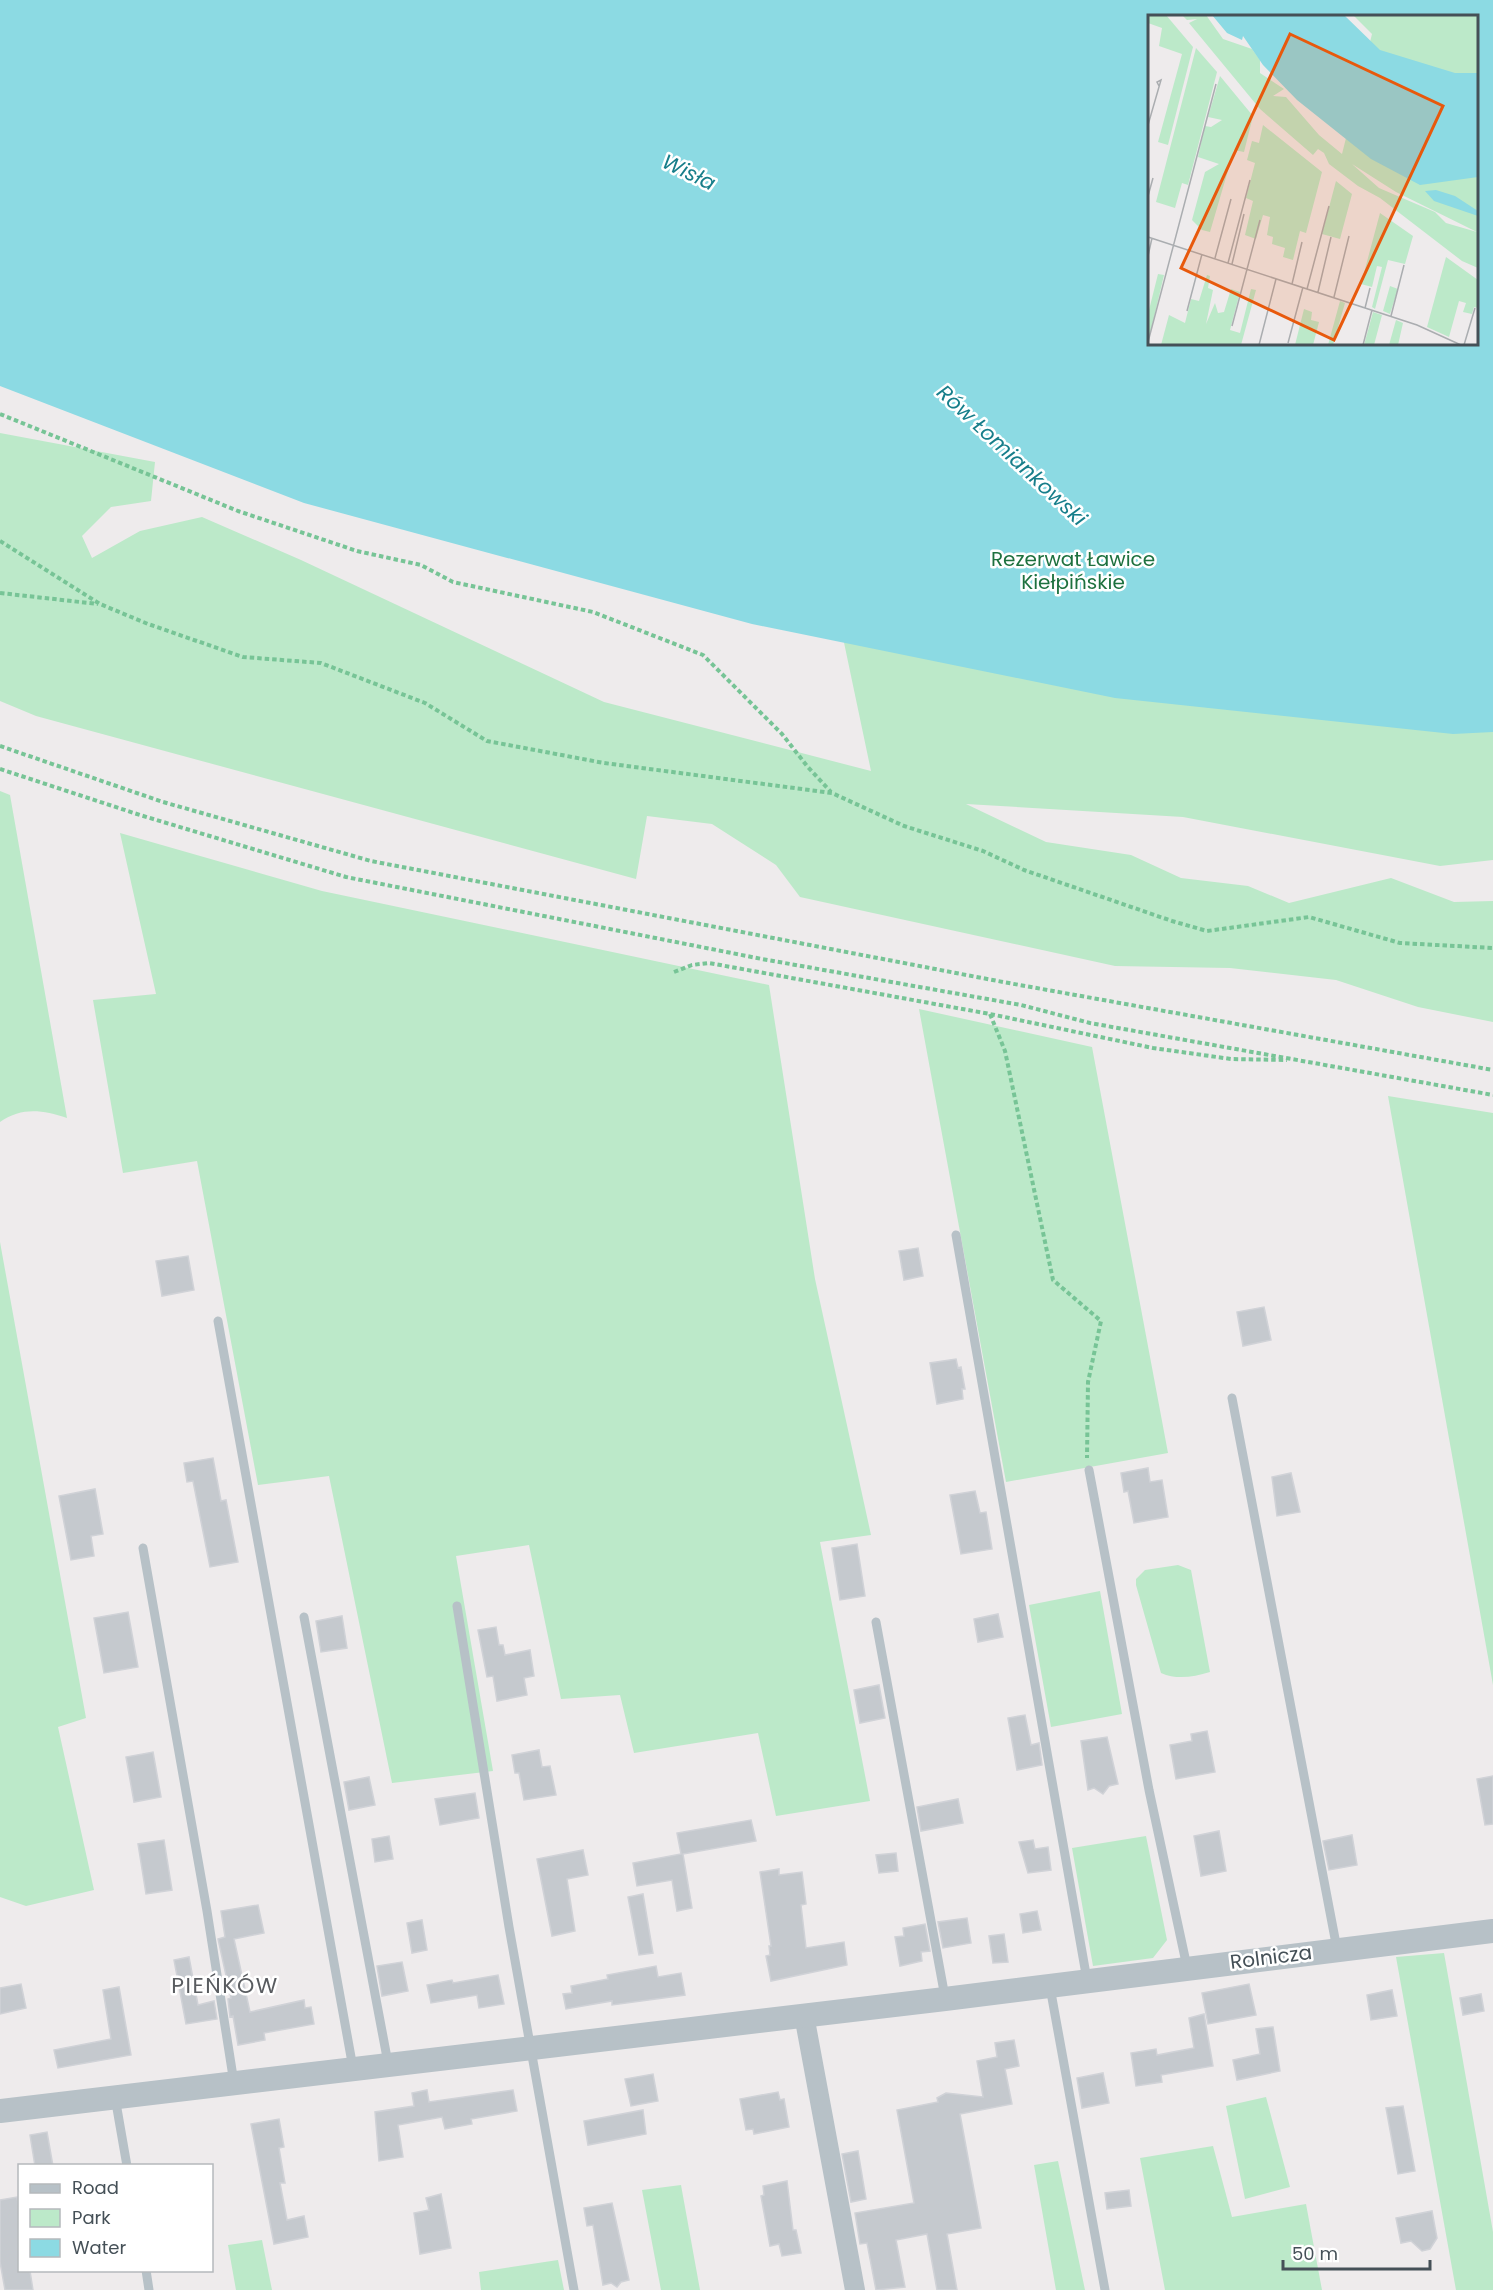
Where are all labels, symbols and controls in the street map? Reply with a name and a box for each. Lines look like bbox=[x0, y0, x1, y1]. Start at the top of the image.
inset map bbox=[1148, 15, 1478, 345]
water label: Wisła bbox=[657, 147, 721, 197]
water label: Rów Łomiankowski bbox=[931, 378, 1094, 533]
park label: Rezerwat Ławice Kiełpińskie bbox=[991, 545, 1155, 596]
street label: Rolnicza bbox=[1228, 1938, 1314, 1976]
district label: PIEŃKÓW bbox=[171, 1970, 279, 2001]
legend bbox=[18, 2164, 213, 2272]
text: Road bbox=[72, 2175, 119, 2200]
text: Park bbox=[72, 2205, 111, 2230]
scale bar bbox=[1283, 2233, 1430, 2271]
text: Water bbox=[72, 2235, 126, 2260]
text: 50 m bbox=[1292, 2241, 1338, 2266]

